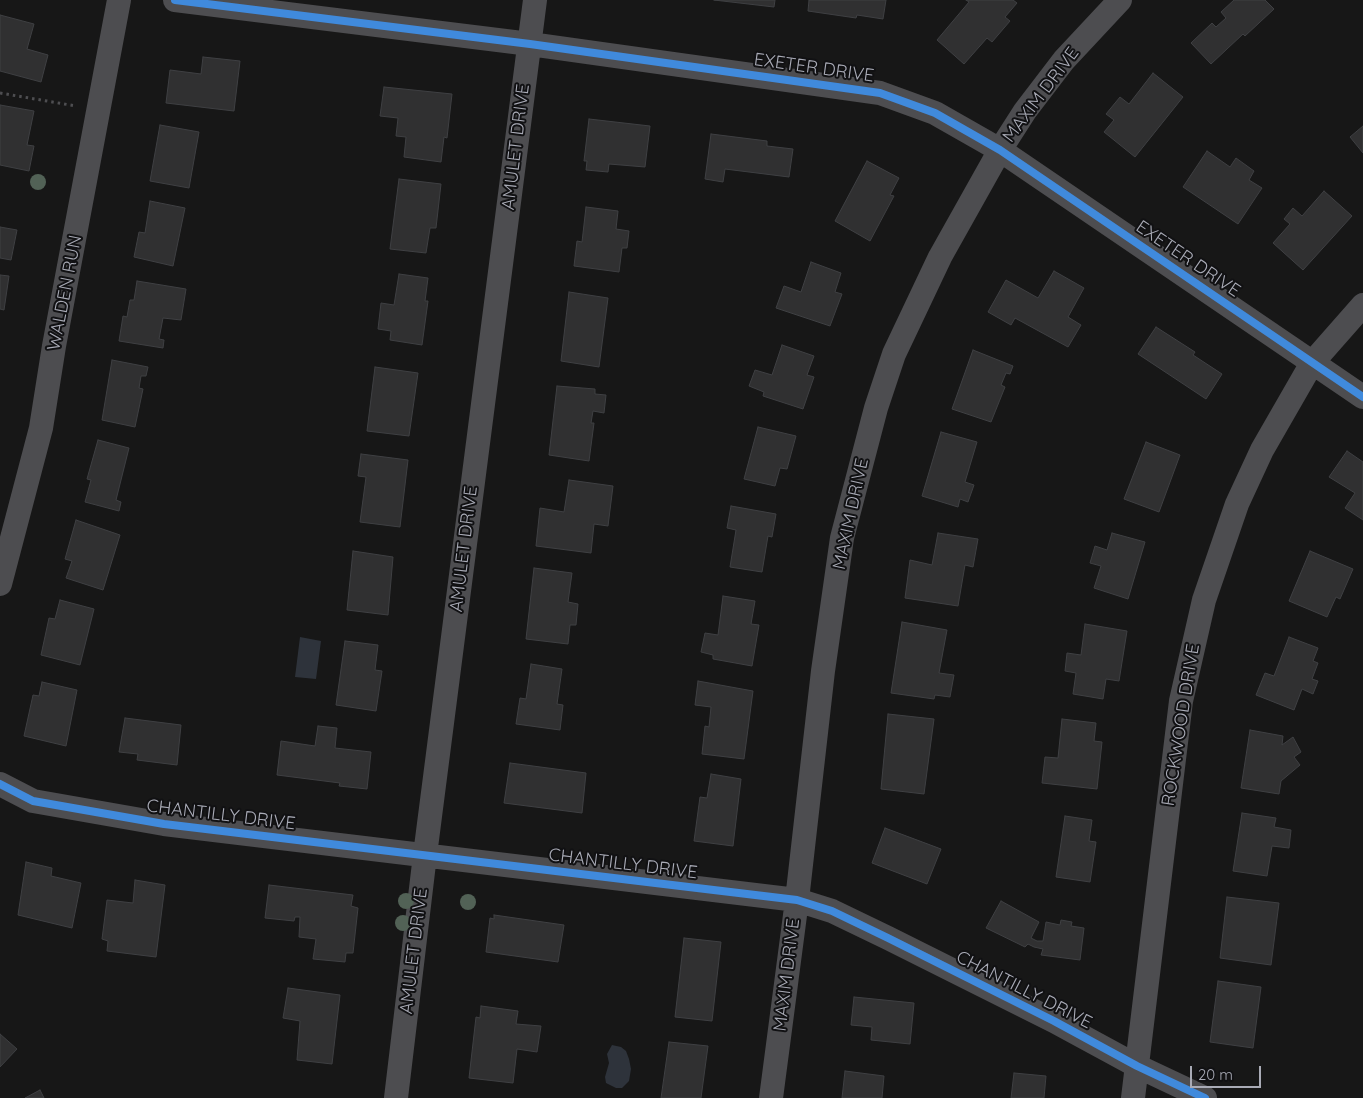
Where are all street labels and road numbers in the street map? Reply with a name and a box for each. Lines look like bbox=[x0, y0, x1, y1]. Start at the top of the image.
street label: MAXIM DRIVE bbox=[998, 43, 1084, 147]
street label: EXETER DRIVE bbox=[753, 49, 875, 87]
street label: AMULET DRIVE bbox=[498, 83, 534, 211]
street label: EXETER DRIVE bbox=[1132, 216, 1244, 302]
street label: WALDEN RUN bbox=[43, 233, 87, 353]
street label: MAXIM DRIVE bbox=[829, 456, 873, 572]
street label: AMULET DRIVE bbox=[446, 485, 482, 613]
street label: ROCKWOOD DRIVE bbox=[1158, 642, 1204, 808]
street label: CHANTILLY DRIVE bbox=[145, 795, 297, 835]
street label: CHANTILLY DRIVE bbox=[547, 844, 699, 884]
street label: AMULET DRIVE bbox=[396, 887, 432, 1015]
street label: MAXIM DRIVE bbox=[769, 917, 805, 1033]
street label: CHANTILLY DRIVE bbox=[952, 946, 1096, 1034]

